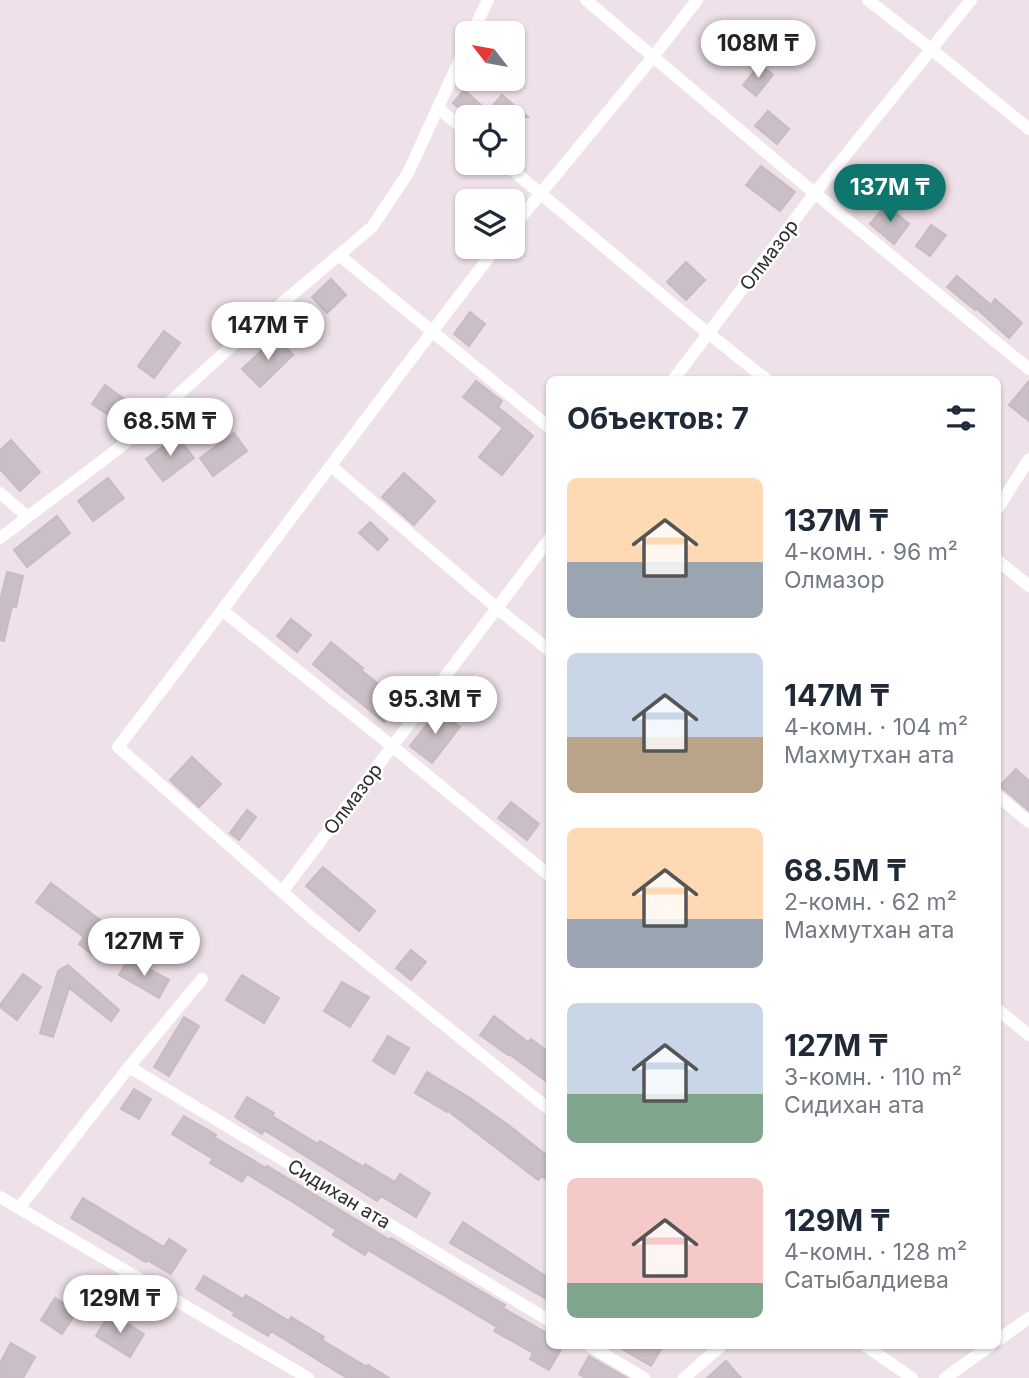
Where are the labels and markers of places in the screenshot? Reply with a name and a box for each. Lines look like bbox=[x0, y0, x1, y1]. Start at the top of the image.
pin: 108M ₸ bbox=[701, 20, 815, 80]
pin: 137M ₸ bbox=[833, 164, 947, 224]
pin: 147M ₸ bbox=[211, 302, 325, 362]
pin: 68.5M ₸ bbox=[105, 398, 235, 458]
pin: 95.3M ₸ bbox=[370, 676, 500, 736]
pin: 127M ₸ bbox=[87, 918, 201, 978]
pin: 129M ₸ bbox=[63, 1276, 177, 1335]

